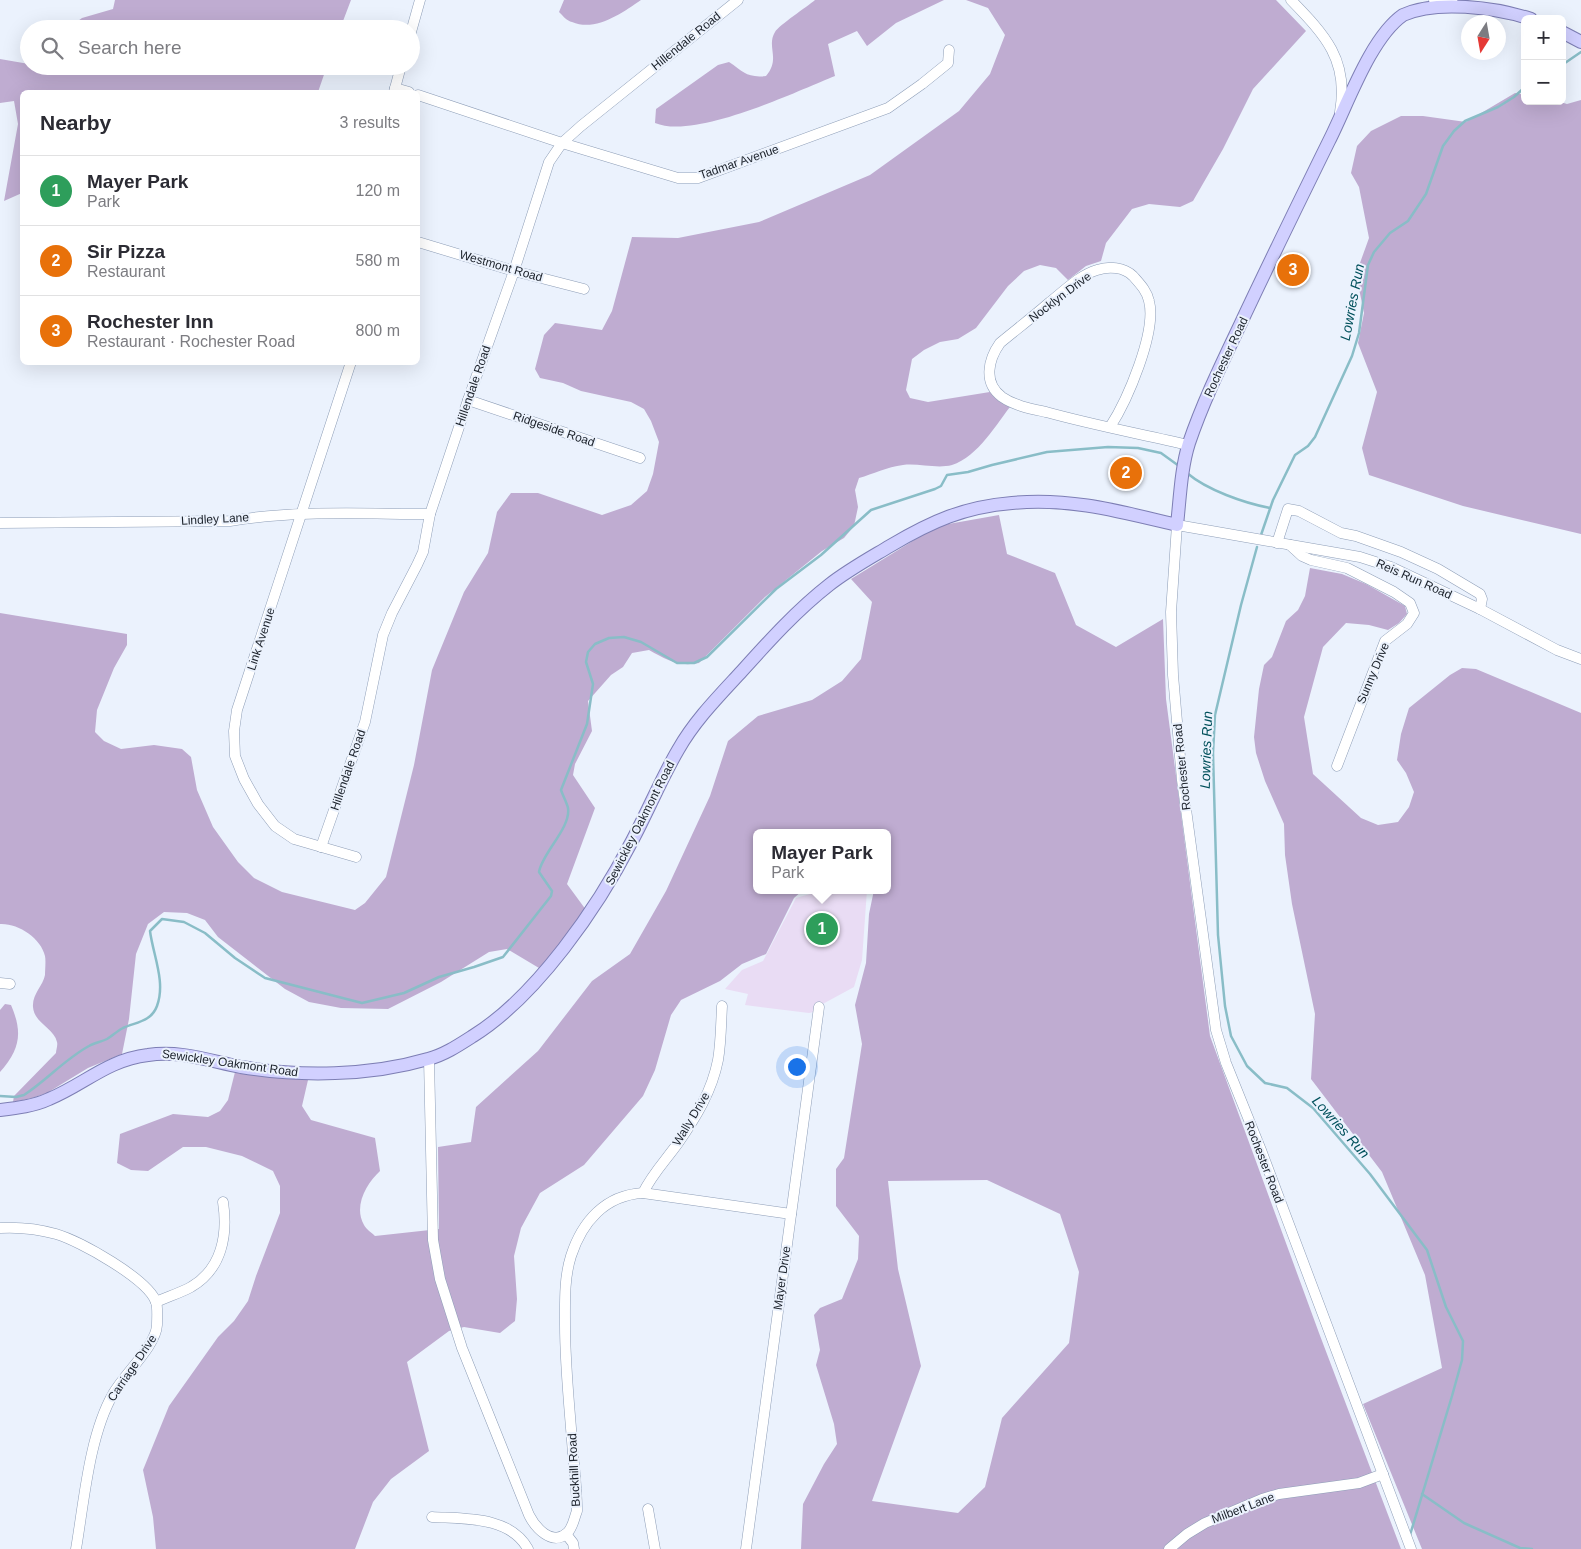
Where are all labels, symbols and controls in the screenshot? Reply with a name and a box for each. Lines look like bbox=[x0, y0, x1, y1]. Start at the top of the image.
street label: Hillendale Road bbox=[649, 9, 723, 73]
north arrow bbox=[1461, 15, 1506, 60]
map controls bbox=[1521, 15, 1566, 105]
button: + bbox=[1521, 15, 1566, 60]
search box bbox=[20, 20, 420, 75]
icon: search bbox=[38, 34, 66, 62]
text: Search here bbox=[78, 37, 182, 58]
button: − bbox=[1521, 60, 1566, 105]
text: Nearby bbox=[40, 111, 111, 134]
text: 3 results bbox=[340, 114, 400, 131]
street label: Tadmar Avenue bbox=[697, 142, 781, 182]
text: Mayer Park bbox=[87, 171, 188, 192]
text: 1 bbox=[52, 182, 60, 199]
text: 120 m bbox=[356, 182, 400, 199]
text: Park bbox=[87, 193, 120, 210]
text: Sir Pizza bbox=[87, 241, 165, 262]
street label: Westmont Road bbox=[458, 247, 544, 285]
pin: 3 bbox=[1277, 251, 1309, 289]
text: 2 bbox=[52, 252, 60, 269]
text: 580 m bbox=[356, 252, 400, 269]
water label: Lowries Run bbox=[1337, 262, 1367, 342]
text: Restaurant bbox=[87, 263, 165, 280]
street label: Nocklyn Drive bbox=[1026, 269, 1094, 325]
text: Rochester Inn bbox=[87, 311, 214, 332]
street label: Rochester Road bbox=[1201, 315, 1251, 399]
text: 3 bbox=[52, 322, 60, 339]
text: 800 m bbox=[356, 322, 400, 339]
text: Restaurant · Rochester Road bbox=[87, 333, 295, 350]
street label: Hillendale Road bbox=[453, 344, 493, 428]
street label: Ridgeside Road bbox=[511, 408, 597, 450]
pin: 2 bbox=[1110, 454, 1142, 492]
street label: Lindley Lane bbox=[181, 510, 250, 528]
street label: Reis Run Road bbox=[1374, 556, 1454, 602]
street label: Link Avenue bbox=[244, 606, 278, 672]
street label: Sunny Drive bbox=[1354, 640, 1392, 706]
water label: Lowries Run bbox=[1197, 711, 1215, 789]
street label: Rochester Road bbox=[1171, 723, 1193, 811]
street label: Hillendale Road bbox=[328, 728, 368, 812]
street label: Sewickley Oakmont Road bbox=[603, 759, 677, 887]
popup bbox=[753, 829, 891, 894]
text: Mayer Park bbox=[771, 842, 873, 863]
text: Park bbox=[771, 864, 804, 881]
pin: 1 bbox=[806, 910, 838, 948]
street label: Sewickley Oakmont Road bbox=[161, 1047, 299, 1079]
your location bbox=[784, 1054, 810, 1080]
street label: Wally Drive bbox=[669, 1089, 713, 1148]
water label: Lowries Run bbox=[1309, 1093, 1373, 1161]
street label: Rochester Road bbox=[1242, 1119, 1286, 1205]
street label: Mayer Drive bbox=[771, 1245, 793, 1311]
street label: Carriage Drive bbox=[105, 1332, 160, 1404]
street label: Buckhill Road bbox=[565, 1433, 583, 1507]
street label: Milbert Lane bbox=[1210, 1490, 1277, 1526]

